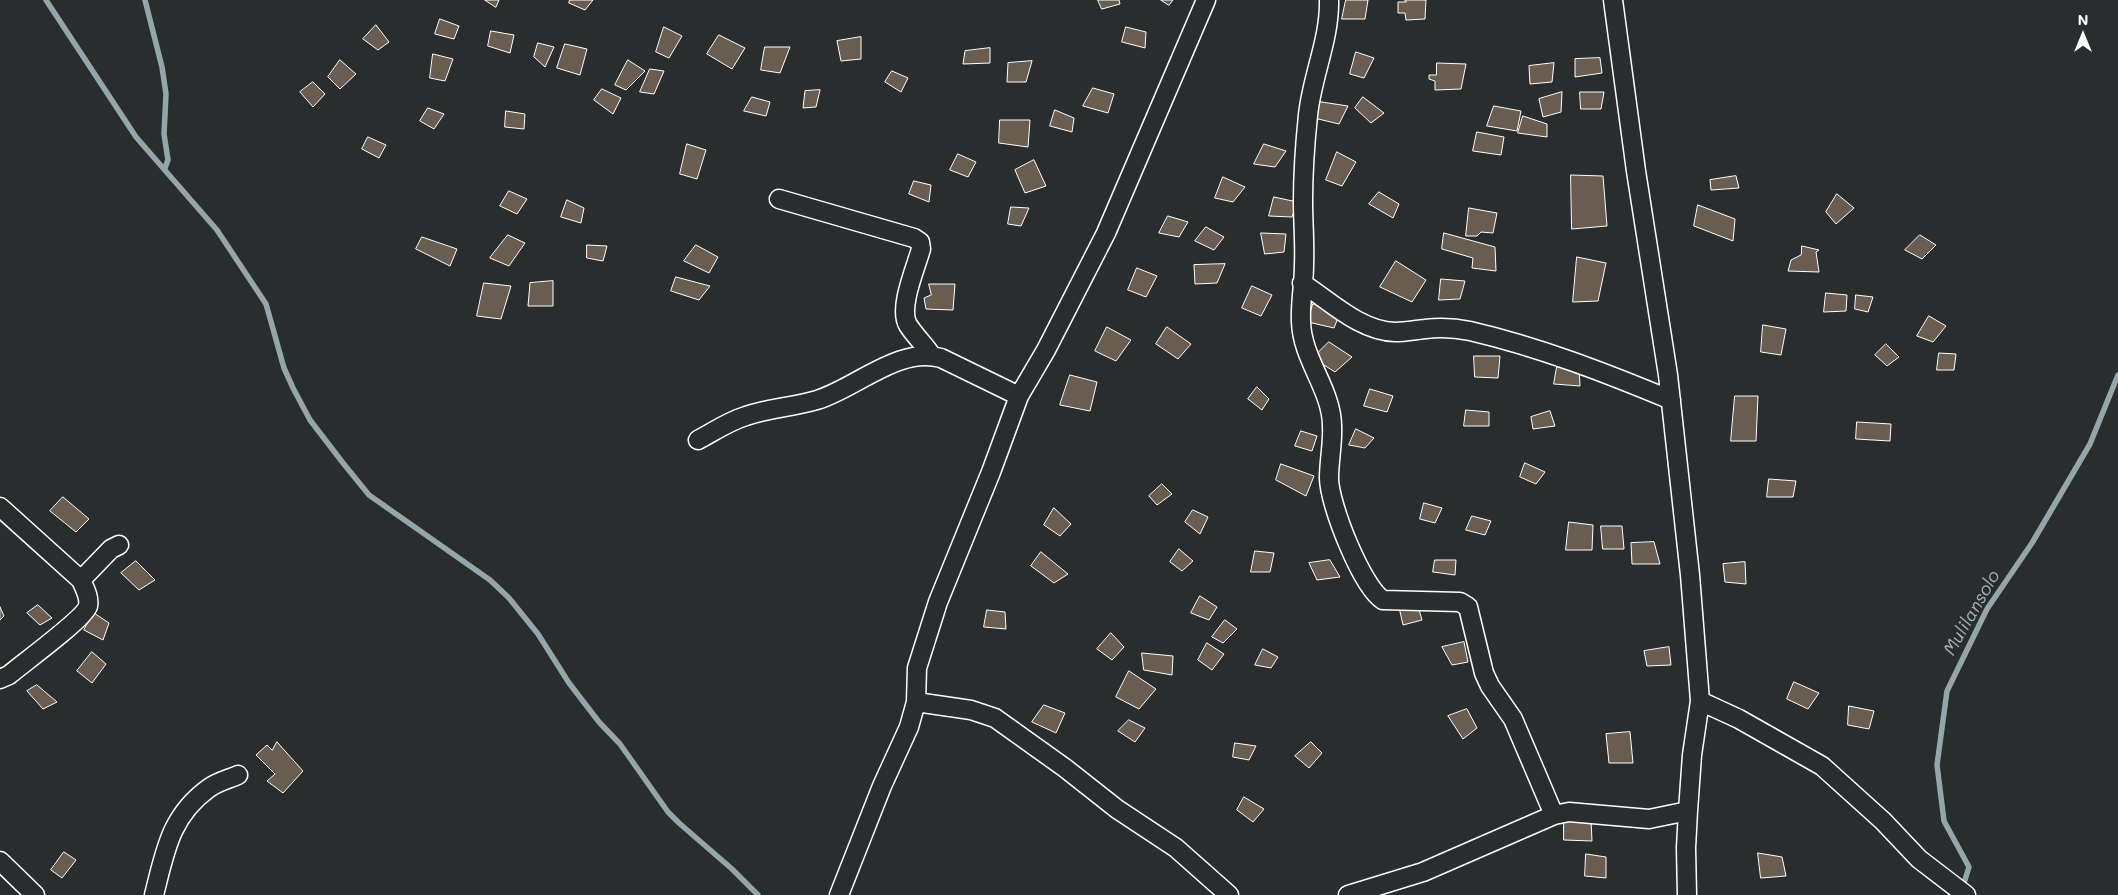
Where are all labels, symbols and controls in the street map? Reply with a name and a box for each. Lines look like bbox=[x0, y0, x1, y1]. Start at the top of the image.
north arrow bbox=[2058, 10, 2108, 60]
text: N bbox=[2078, 10, 2088, 29]
water label: Mulilansolo bbox=[1939, 567, 2005, 659]

